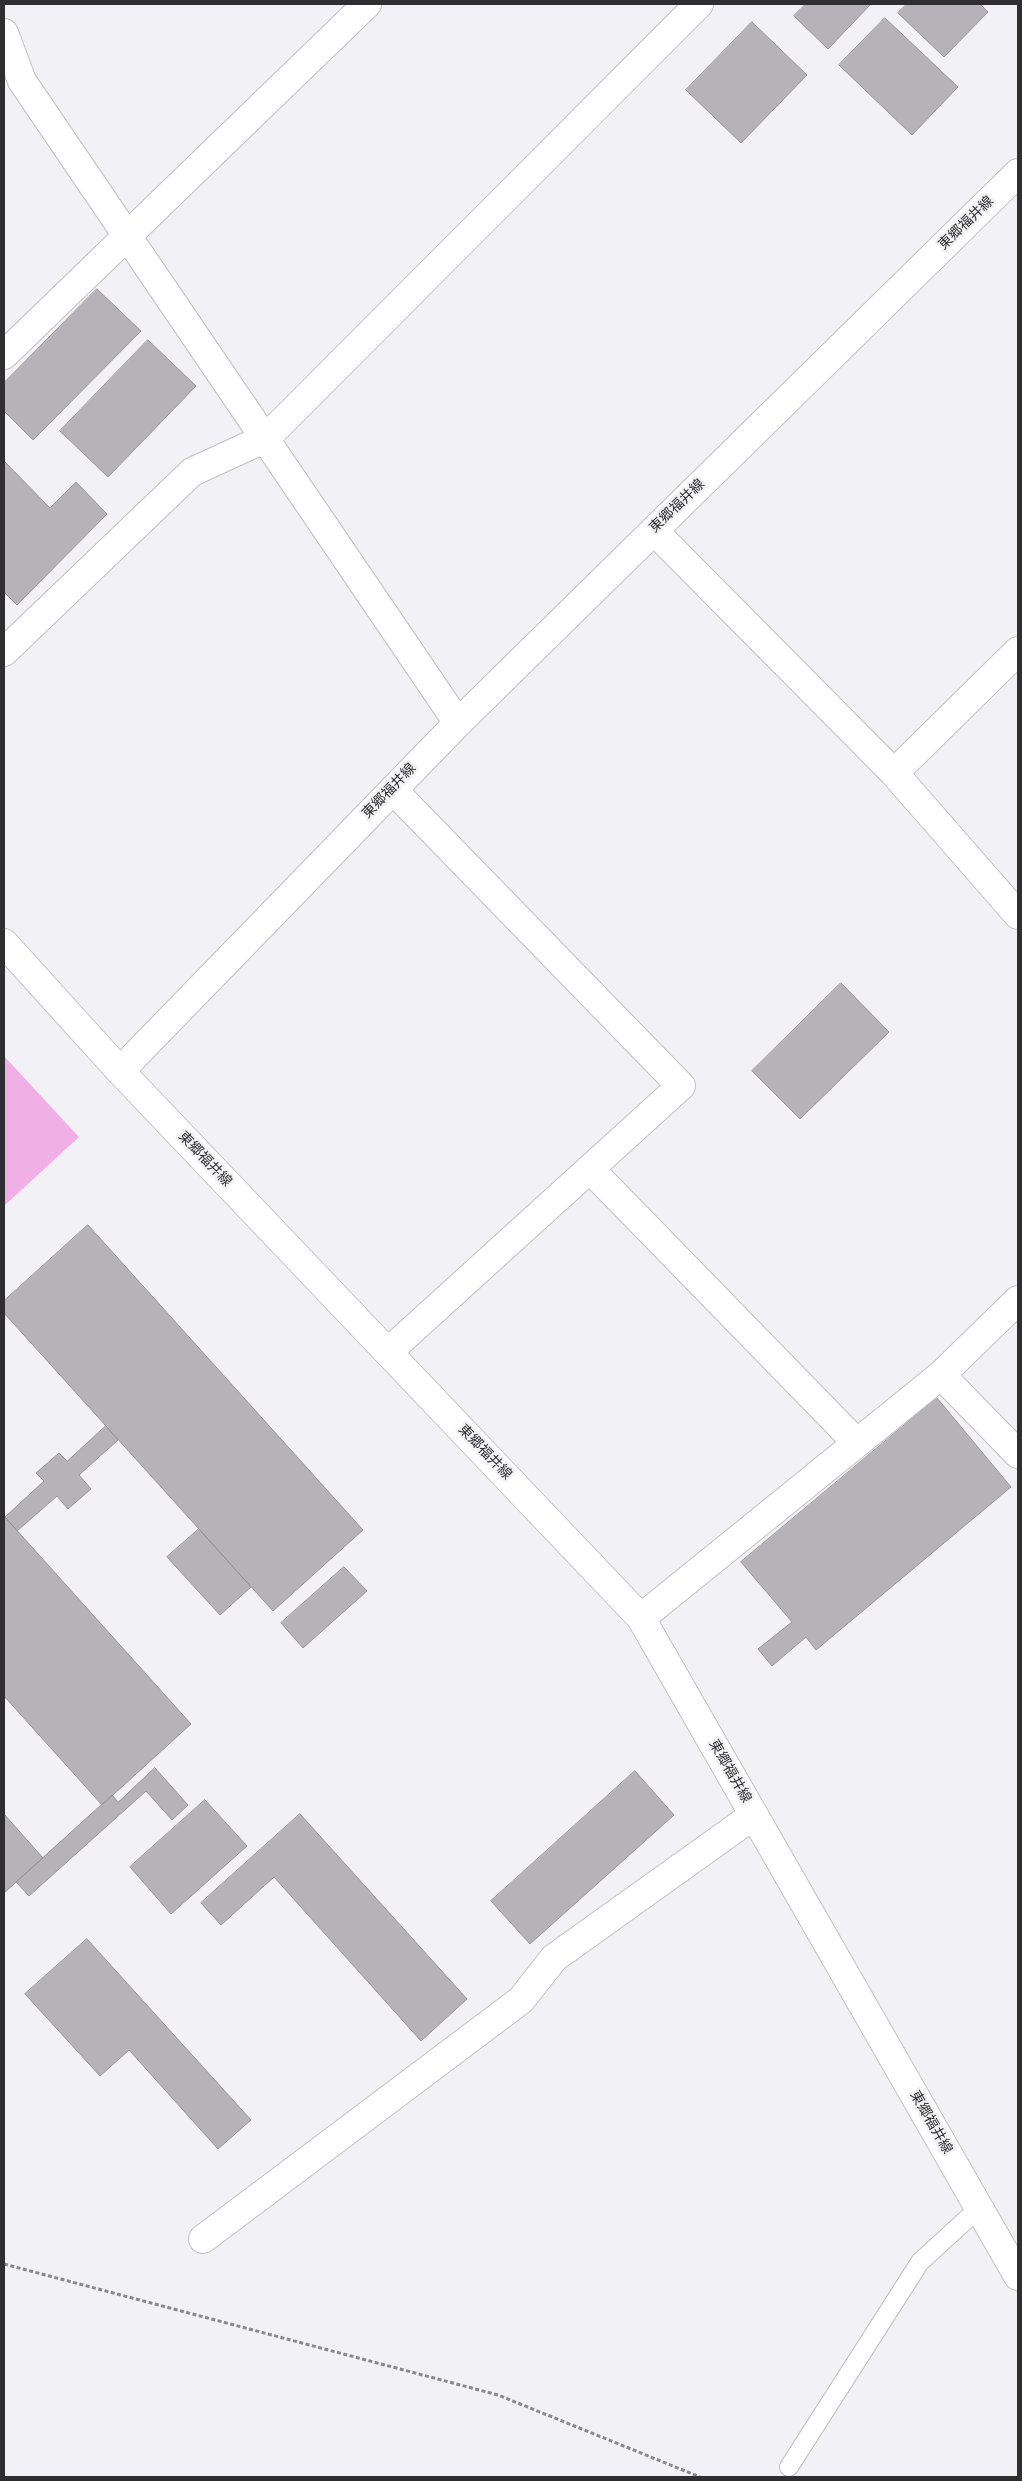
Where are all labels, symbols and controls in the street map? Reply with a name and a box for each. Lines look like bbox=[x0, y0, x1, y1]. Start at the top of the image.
street label: 東郷福井線 bbox=[936, 194, 998, 254]
street label: 東郷福井線 bbox=[647, 477, 709, 537]
street label: 東郷福井線 bbox=[360, 761, 420, 823]
street label: 東郷福井線 bbox=[174, 1129, 234, 1191]
street label: 東郷福井線 bbox=[454, 1422, 514, 1484]
street label: 東郷福井線 bbox=[704, 1737, 754, 1807]
street label: 東郷福井線 bbox=[905, 2088, 955, 2158]

